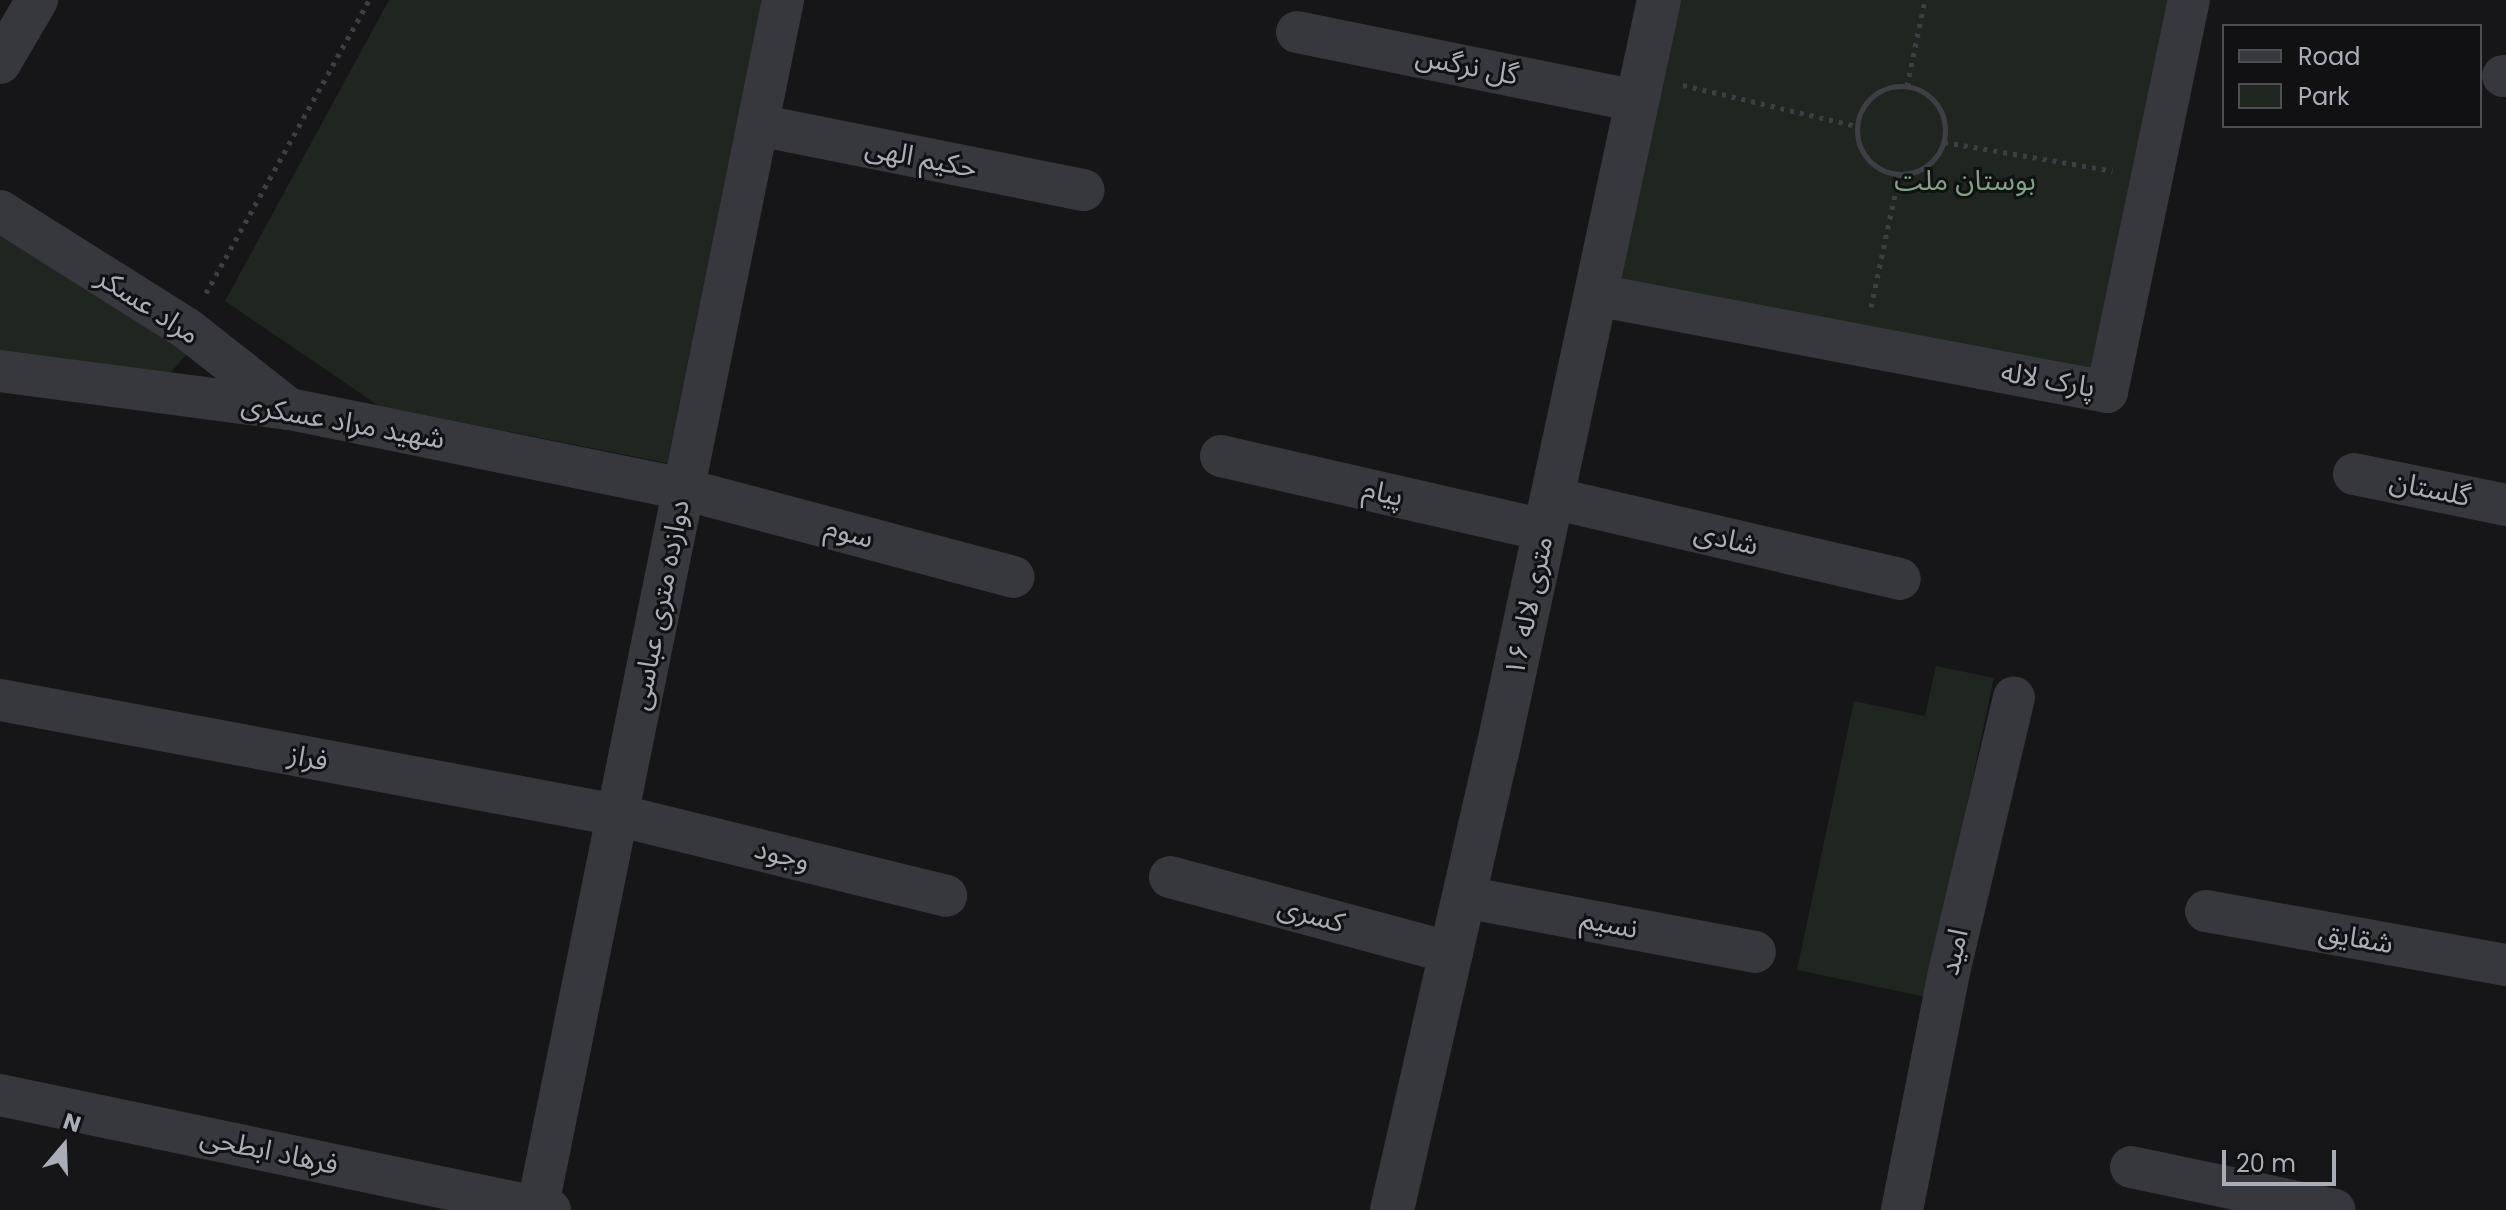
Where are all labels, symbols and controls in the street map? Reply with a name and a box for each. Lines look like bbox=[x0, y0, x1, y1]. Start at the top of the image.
legend bbox=[2222, 24, 2482, 128]
street label: گل نرگس bbox=[1413, 40, 1521, 92]
text: Road bbox=[2298, 40, 2360, 73]
text: Park bbox=[2298, 80, 2349, 113]
street label: حکیم الهی bbox=[862, 131, 980, 185]
park label: بوستان ملت bbox=[1894, 164, 2036, 198]
street label: مراد عسکر bbox=[90, 260, 206, 352]
street label: پارک لاله bbox=[1998, 355, 2098, 405]
street label: شهید مراد عسکری bbox=[239, 388, 447, 456]
street label: گلستان bbox=[2387, 464, 2473, 514]
street label: پیام bbox=[1359, 472, 1407, 514]
street label: دوازده متری عباسی bbox=[623, 497, 697, 713]
street label: سوم bbox=[821, 510, 877, 556]
street label: شادی bbox=[1691, 515, 1761, 563]
street label: ۱۶ متری لاله bbox=[1498, 533, 1560, 679]
street label: فراز bbox=[285, 738, 331, 778]
street label: وجود bbox=[751, 832, 813, 878]
street label: کسری bbox=[1274, 890, 1348, 940]
street label: نسیم bbox=[1578, 902, 1640, 946]
street label: شقایق bbox=[2316, 915, 2396, 961]
street label: امید bbox=[1932, 925, 1976, 979]
text: N bbox=[59, 1105, 85, 1140]
north arrow bbox=[24, 1106, 104, 1186]
street label: فرهاد ابطحی bbox=[197, 1120, 341, 1182]
scale bar bbox=[2226, 1134, 2340, 1184]
text: 20 m bbox=[2236, 1147, 2296, 1180]

